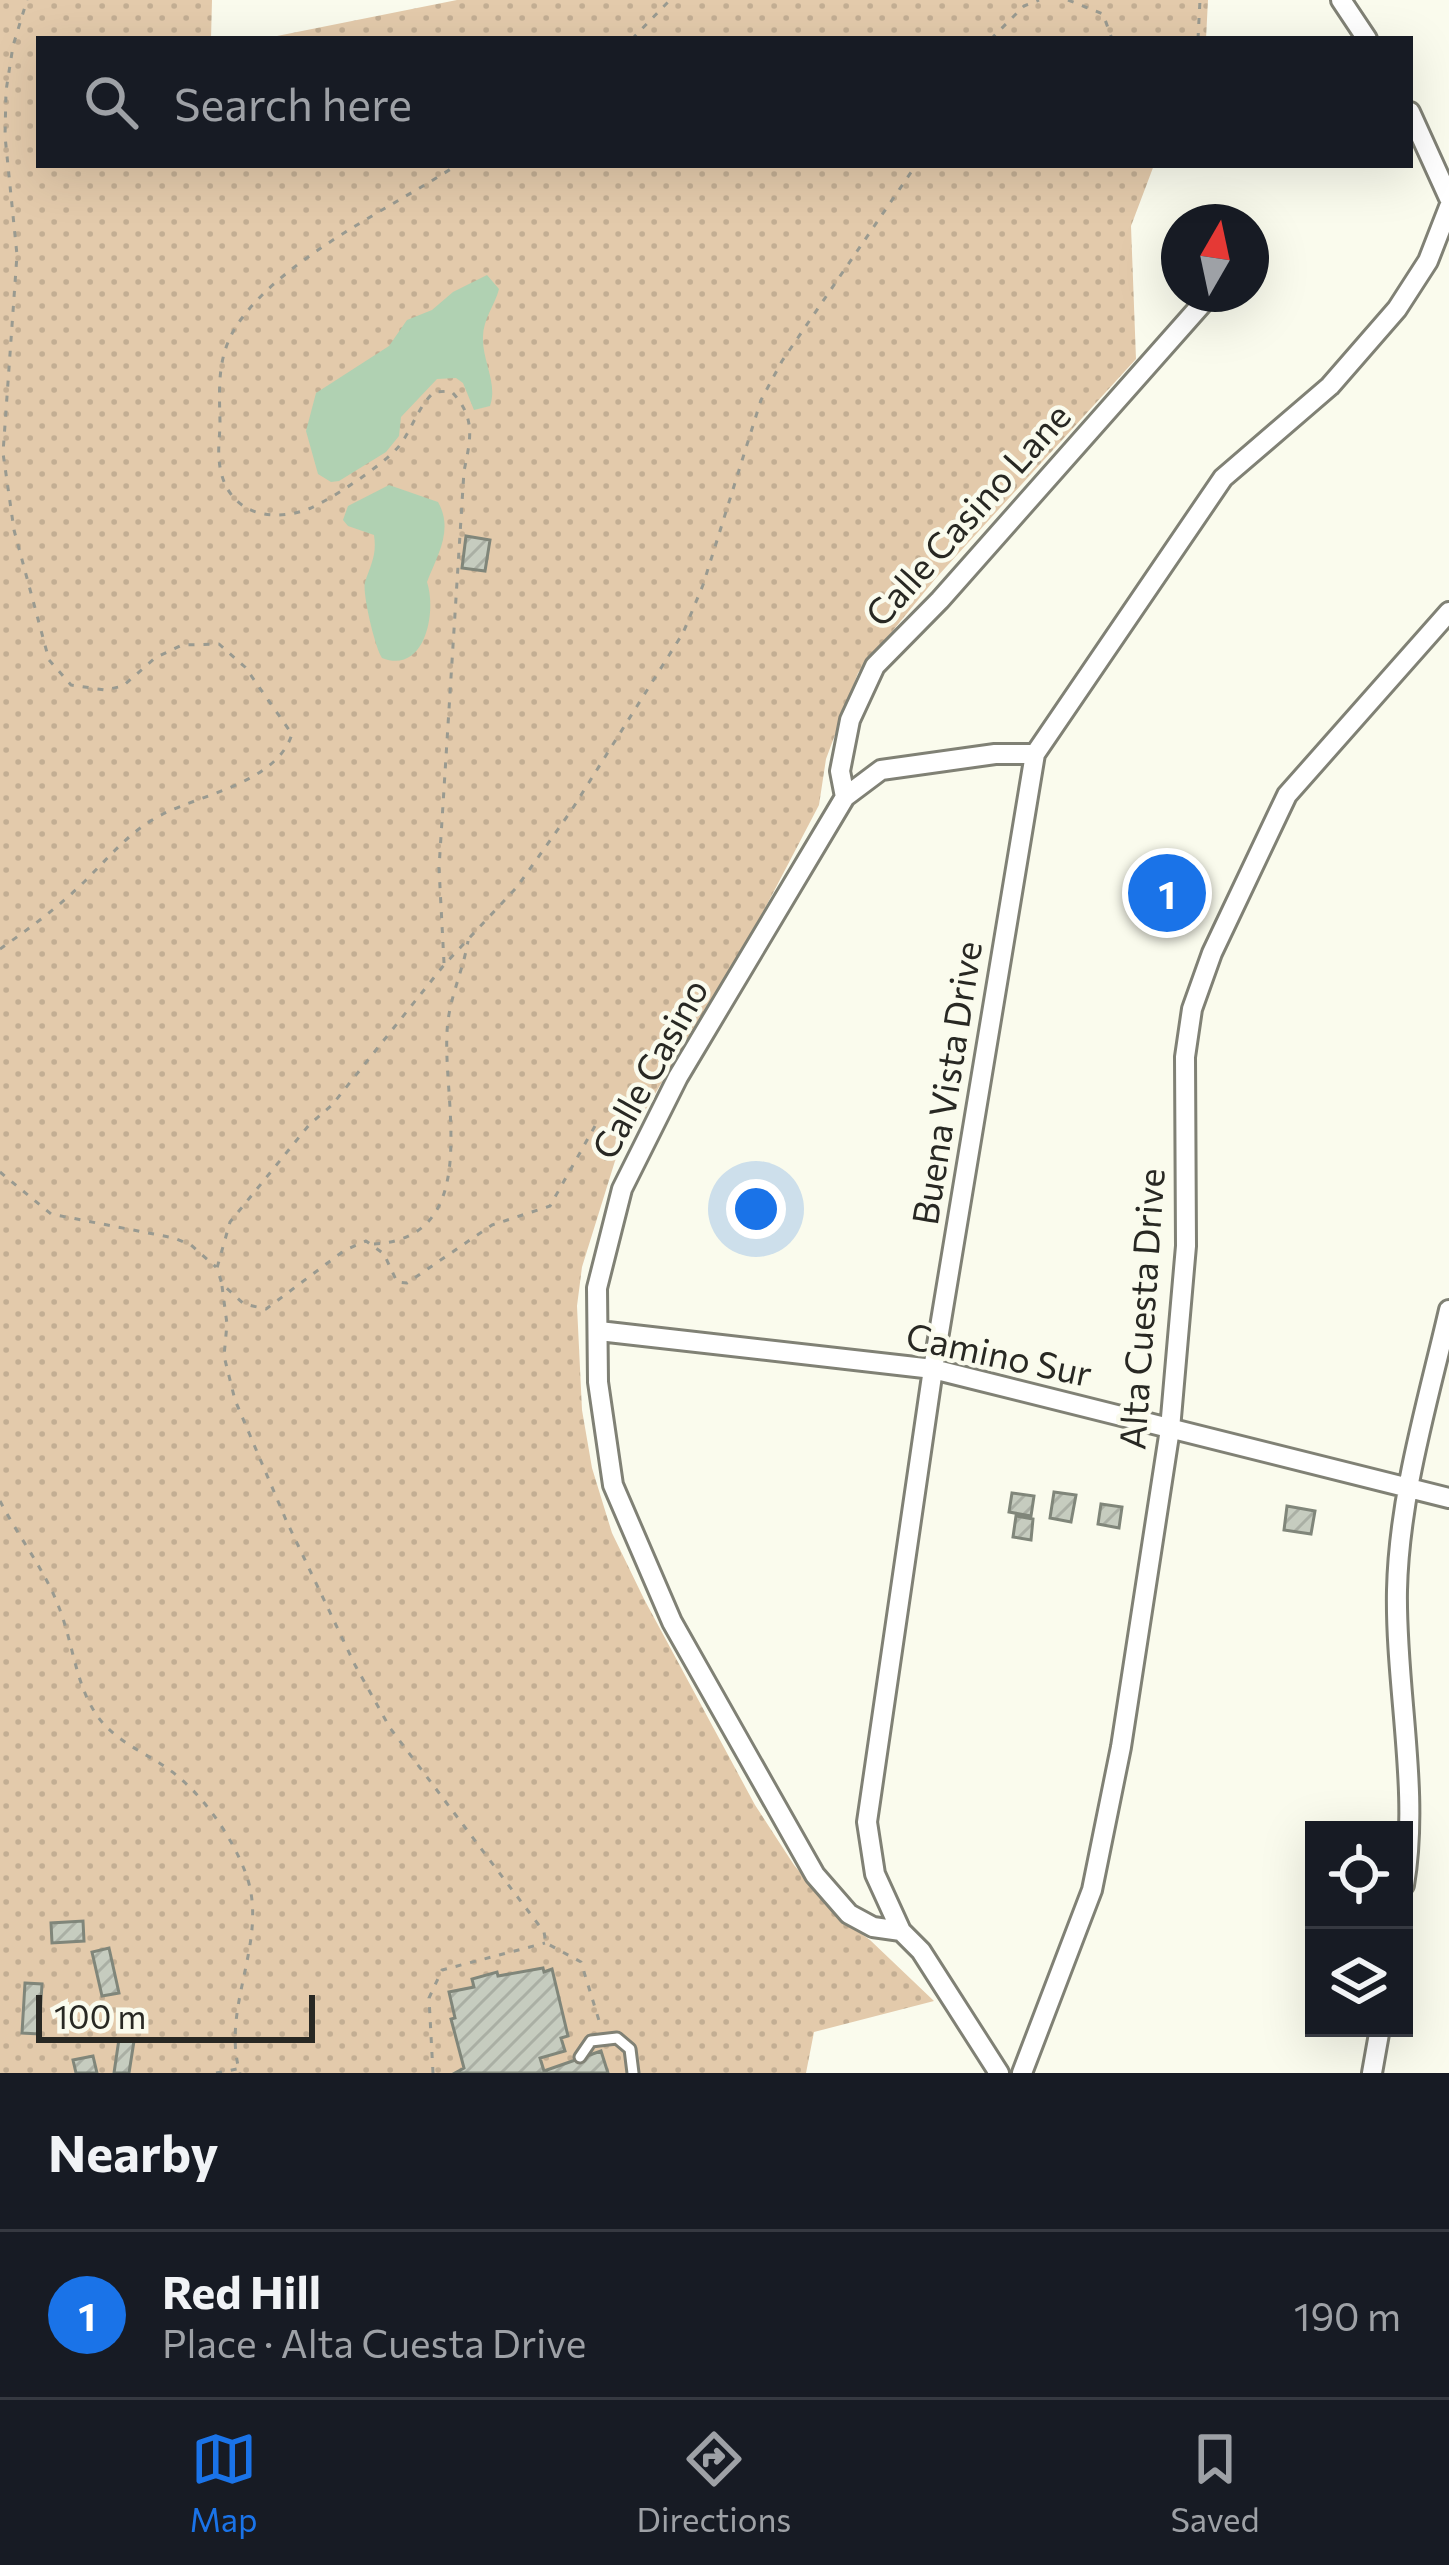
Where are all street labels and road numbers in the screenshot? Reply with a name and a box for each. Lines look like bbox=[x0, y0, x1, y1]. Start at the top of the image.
street label: Calle Casino Lane bbox=[855, 393, 1078, 634]
street label: Buena Vista Drive bbox=[901, 938, 989, 1228]
street label: Calle Casino bbox=[581, 970, 716, 1166]
street label: Alta Cuesta Drive bbox=[1108, 1167, 1172, 1451]
street label: Camino Sur bbox=[903, 1312, 1096, 1394]

